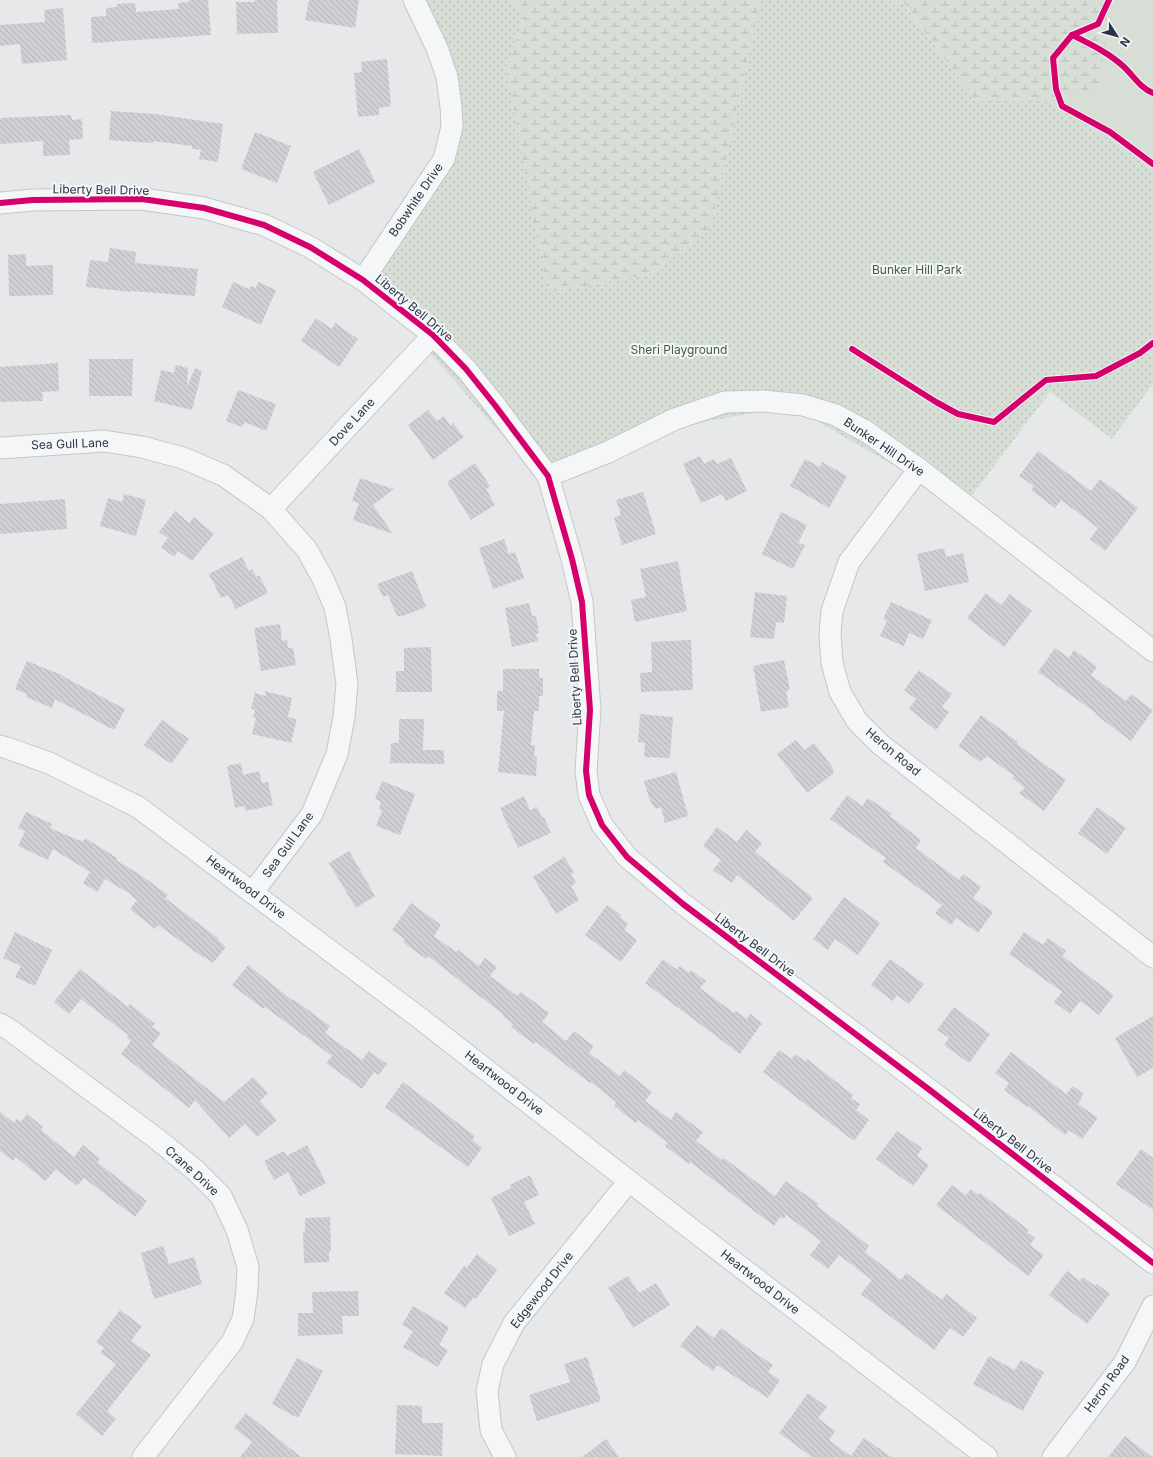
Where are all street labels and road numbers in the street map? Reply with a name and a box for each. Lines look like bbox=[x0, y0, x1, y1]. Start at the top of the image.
street label: Bobwhite Drive bbox=[385, 160, 446, 240]
street label: Liberty Bell Drive bbox=[52, 181, 150, 198]
street label: Liberty Bell Drive bbox=[372, 271, 456, 344]
street label: Dove Lane bbox=[326, 395, 378, 449]
street label: Bunker Hill Drive bbox=[841, 414, 927, 479]
street label: Sea Gull Lane bbox=[31, 435, 109, 452]
street label: Liberty Bell Drive bbox=[564, 628, 585, 726]
street label: Heron Road bbox=[863, 724, 924, 779]
street label: Sea Gull Lane bbox=[259, 809, 317, 881]
street label: Heartwood Drive bbox=[203, 852, 289, 922]
street label: Liberty Bell Drive bbox=[712, 909, 798, 980]
street label: Heartwood Drive bbox=[462, 1047, 547, 1118]
street label: Liberty Bell Drive bbox=[971, 1105, 1056, 1176]
street label: Crane Drive bbox=[162, 1143, 222, 1199]
street label: Heartwood Drive bbox=[718, 1246, 803, 1317]
street label: Edgewood Drive bbox=[507, 1248, 576, 1331]
street label: Heron Road bbox=[1081, 1352, 1132, 1415]

